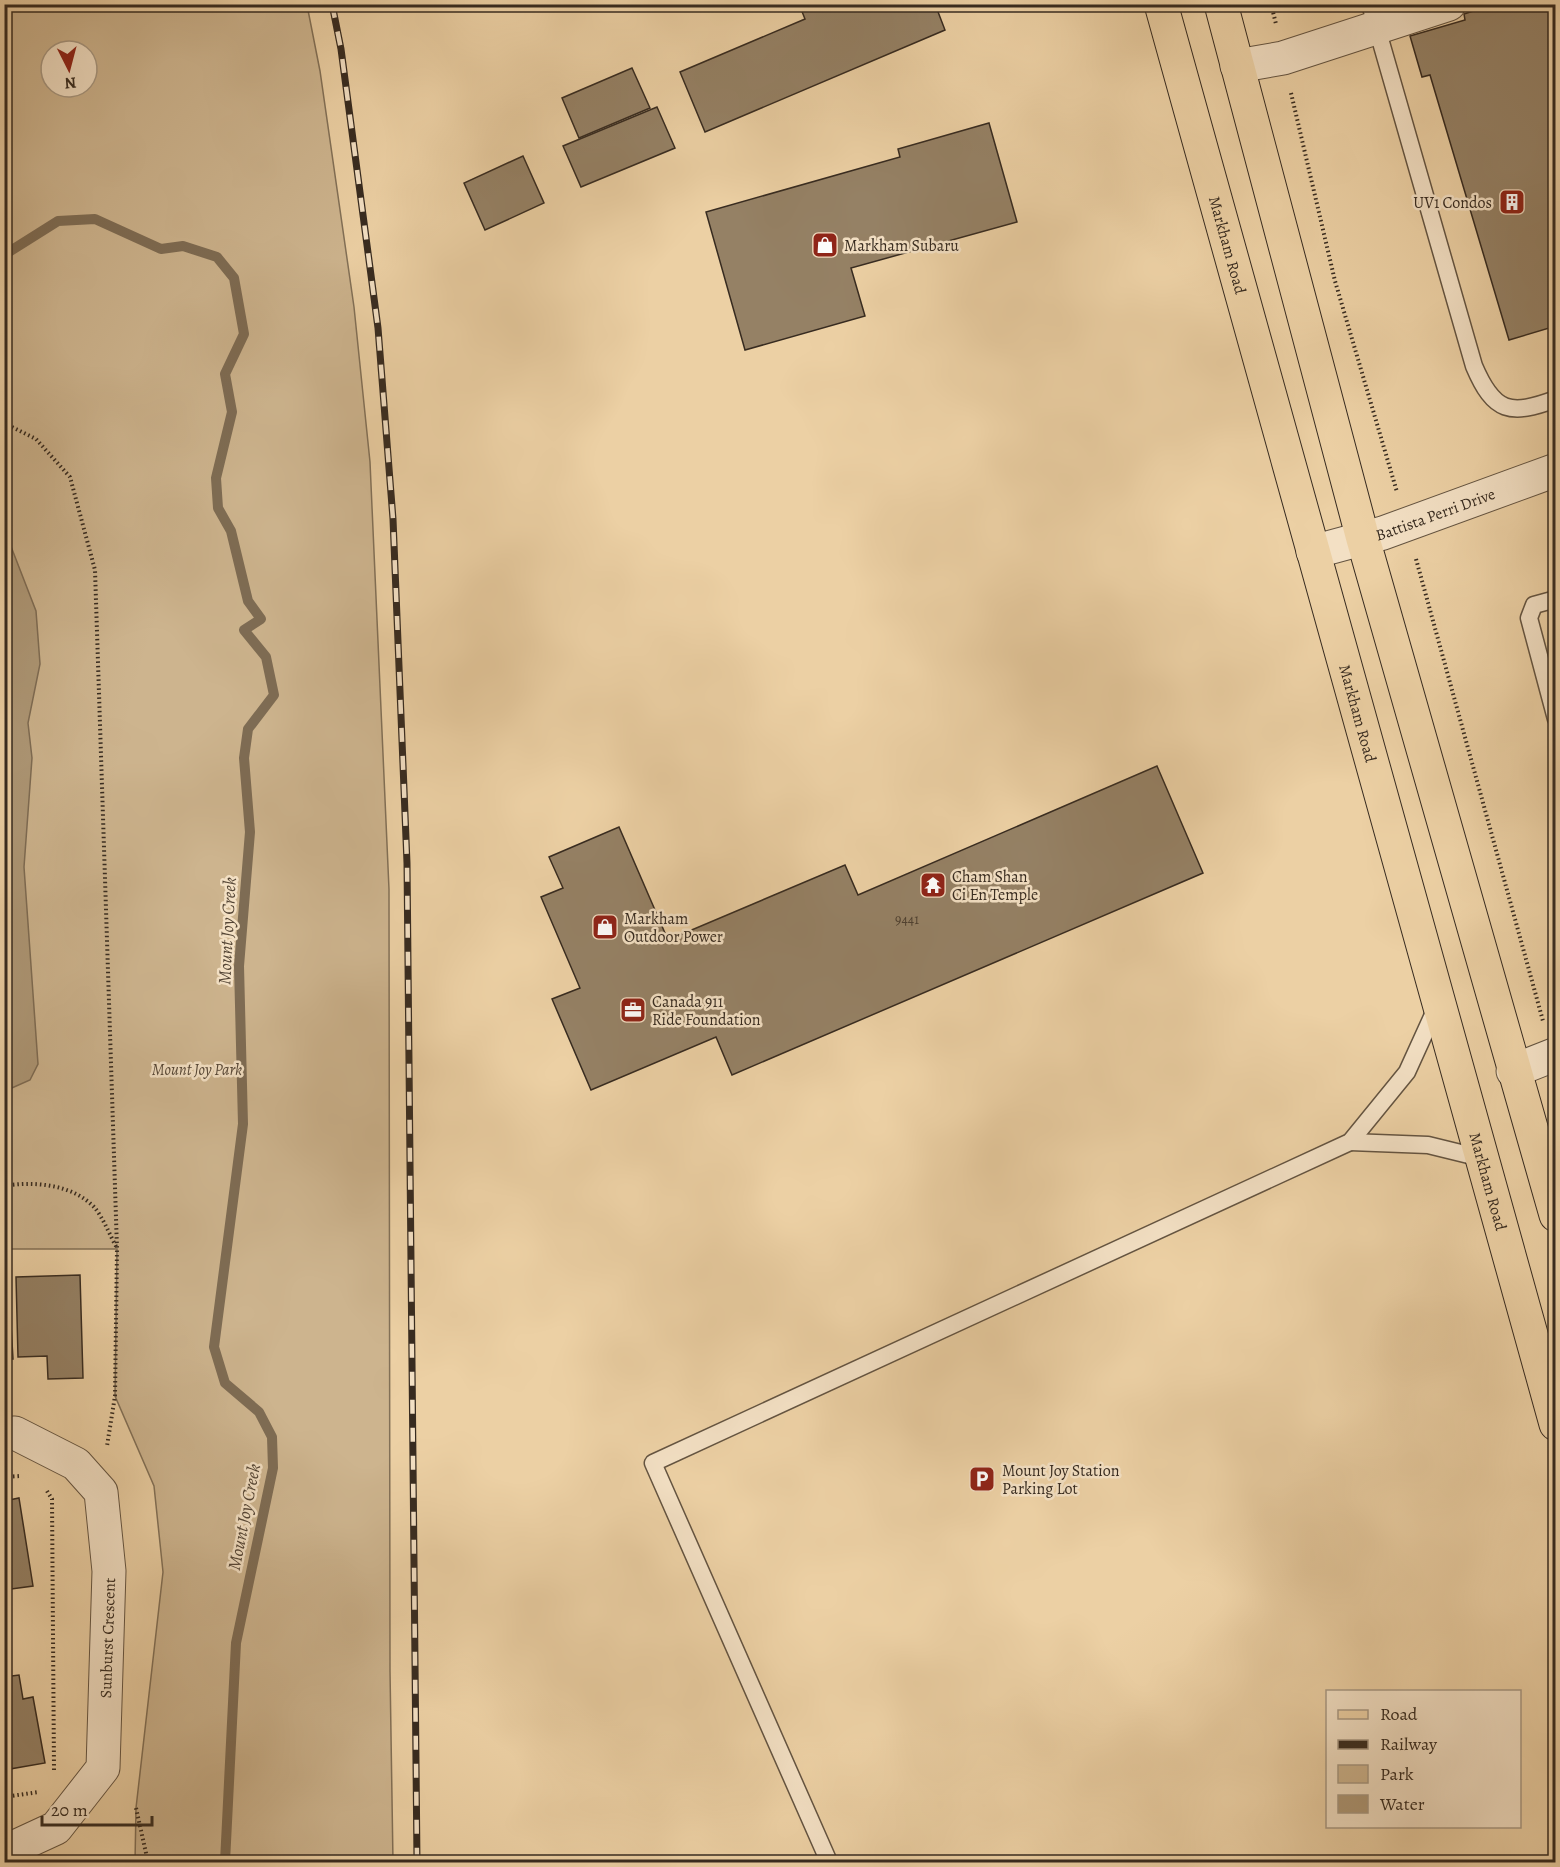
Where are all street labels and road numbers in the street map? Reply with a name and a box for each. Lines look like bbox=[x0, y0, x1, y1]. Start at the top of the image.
street label: Markham Road bbox=[1203, 194, 1251, 297]
street label: Battista Perri Drive bbox=[1373, 483, 1498, 547]
street label: Markham Road bbox=[1333, 662, 1381, 765]
street label: Markham Road bbox=[1463, 1130, 1512, 1233]
street label: Sunburst Crescent bbox=[95, 1577, 121, 1699]

